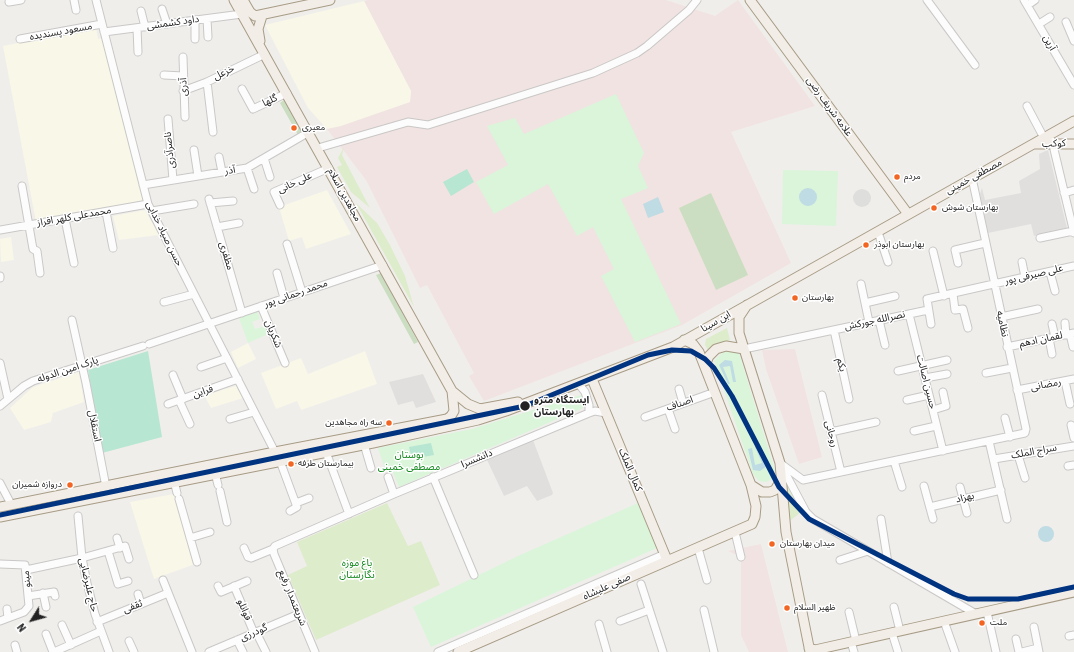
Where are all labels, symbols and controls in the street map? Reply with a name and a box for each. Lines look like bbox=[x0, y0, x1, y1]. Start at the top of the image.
street label: داود کشمشی bbox=[146, 13, 200, 33]
street label: مسعود پسندیده bbox=[29, 21, 93, 43]
street label: آرین bbox=[1040, 33, 1058, 53]
street label: خزعل bbox=[212, 63, 236, 83]
street label: علامه شریف رضی bbox=[803, 75, 855, 139]
street label: آذری bbox=[178, 78, 190, 96]
street label: گلها bbox=[261, 92, 279, 110]
marker: معیری bbox=[289, 123, 299, 133]
place label: معیری bbox=[302, 123, 325, 133]
street label: ناصرآذری bbox=[162, 131, 178, 169]
street label: کوکب bbox=[1042, 138, 1066, 150]
street label: مصطفی خمینی bbox=[944, 157, 1004, 197]
street label: آذر bbox=[224, 164, 236, 178]
street label: مجاهدین اسلام bbox=[324, 166, 364, 224]
street label: علی خانی bbox=[276, 170, 314, 196]
marker: مردم bbox=[892, 172, 902, 182]
place label: مردم bbox=[904, 172, 921, 182]
street label: حسن صیاد خدایی bbox=[143, 200, 185, 268]
marker: بهارستان شوش bbox=[929, 203, 939, 213]
place label: بهارستان شوش bbox=[942, 203, 998, 213]
street label: محمدعلی کلهر افراز bbox=[36, 205, 112, 229]
street label: مظفری bbox=[216, 240, 236, 272]
marker: بهارستان ابوذر bbox=[861, 240, 871, 250]
place label: بهارستان ابوذر bbox=[874, 240, 924, 250]
street label: علی صیرفی پور bbox=[1004, 262, 1064, 288]
street label: محمد رحمانی پور bbox=[263, 277, 329, 311]
marker: بهارستان bbox=[790, 293, 800, 303]
place label: بهارستان bbox=[802, 293, 834, 303]
street label: ابن سینا bbox=[699, 309, 733, 335]
street label: نصرالله جورکش bbox=[844, 309, 906, 333]
street label: نظامیه bbox=[993, 310, 1011, 338]
street label: شکریان bbox=[262, 318, 284, 350]
street label: لقمان ادهم bbox=[1018, 330, 1064, 350]
street label: پارک امین الدوله bbox=[36, 354, 100, 386]
street label: حسین اصالت bbox=[913, 354, 939, 410]
street label: یکم bbox=[834, 357, 848, 373]
street label: رمضانی bbox=[1030, 376, 1062, 394]
street label: فراین bbox=[191, 383, 215, 401]
place label: ایستگاه مترو بهارستان bbox=[534, 394, 589, 418]
street label: اصناف bbox=[665, 394, 695, 414]
marker: ایستگاه مترو بهارستان bbox=[518, 399, 532, 413]
street label: استقلال bbox=[85, 409, 103, 443]
place label: سه راه مجاهدین bbox=[325, 418, 382, 428]
marker: سه راه مجاهدین bbox=[384, 418, 394, 428]
street label: روحانی bbox=[822, 419, 840, 449]
street label: سراج الملک bbox=[1010, 442, 1058, 462]
street label: دانشسرا bbox=[459, 447, 495, 471]
street label: کمال الملک bbox=[616, 447, 644, 493]
park label: بوستان مصطفی خمینی bbox=[378, 449, 440, 472]
marker: بیمارستان طرفه bbox=[286, 459, 296, 469]
place label: بیمارستان طرفه bbox=[298, 459, 354, 469]
place label: دروازه شمیران bbox=[12, 480, 62, 490]
marker: دروازه شمیران bbox=[65, 480, 75, 490]
street label: بهزاد bbox=[955, 490, 975, 506]
marker: میدان بهارستان bbox=[767, 539, 777, 549]
place label: میدان بهارستان bbox=[780, 539, 835, 549]
street label: حاج علیرضایی bbox=[76, 557, 100, 613]
park label: باغ موزه نگارستان bbox=[339, 557, 375, 580]
street label: شریعتمدار رفیع bbox=[275, 568, 309, 628]
street label: مینو bbox=[20, 570, 34, 588]
street label: صفی علیشاه bbox=[581, 571, 633, 603]
street label: ثقفی bbox=[121, 598, 145, 616]
street label: قوانلو bbox=[234, 598, 254, 622]
north arrow bbox=[12, 600, 52, 640]
marker: ظهیر السلام bbox=[782, 603, 792, 613]
place label: ظهیر السلام bbox=[794, 603, 836, 613]
marker: ملت bbox=[977, 618, 987, 628]
place label: ملت bbox=[990, 618, 1007, 628]
text: N bbox=[15, 621, 29, 634]
street label: گودرزی bbox=[239, 622, 269, 644]

